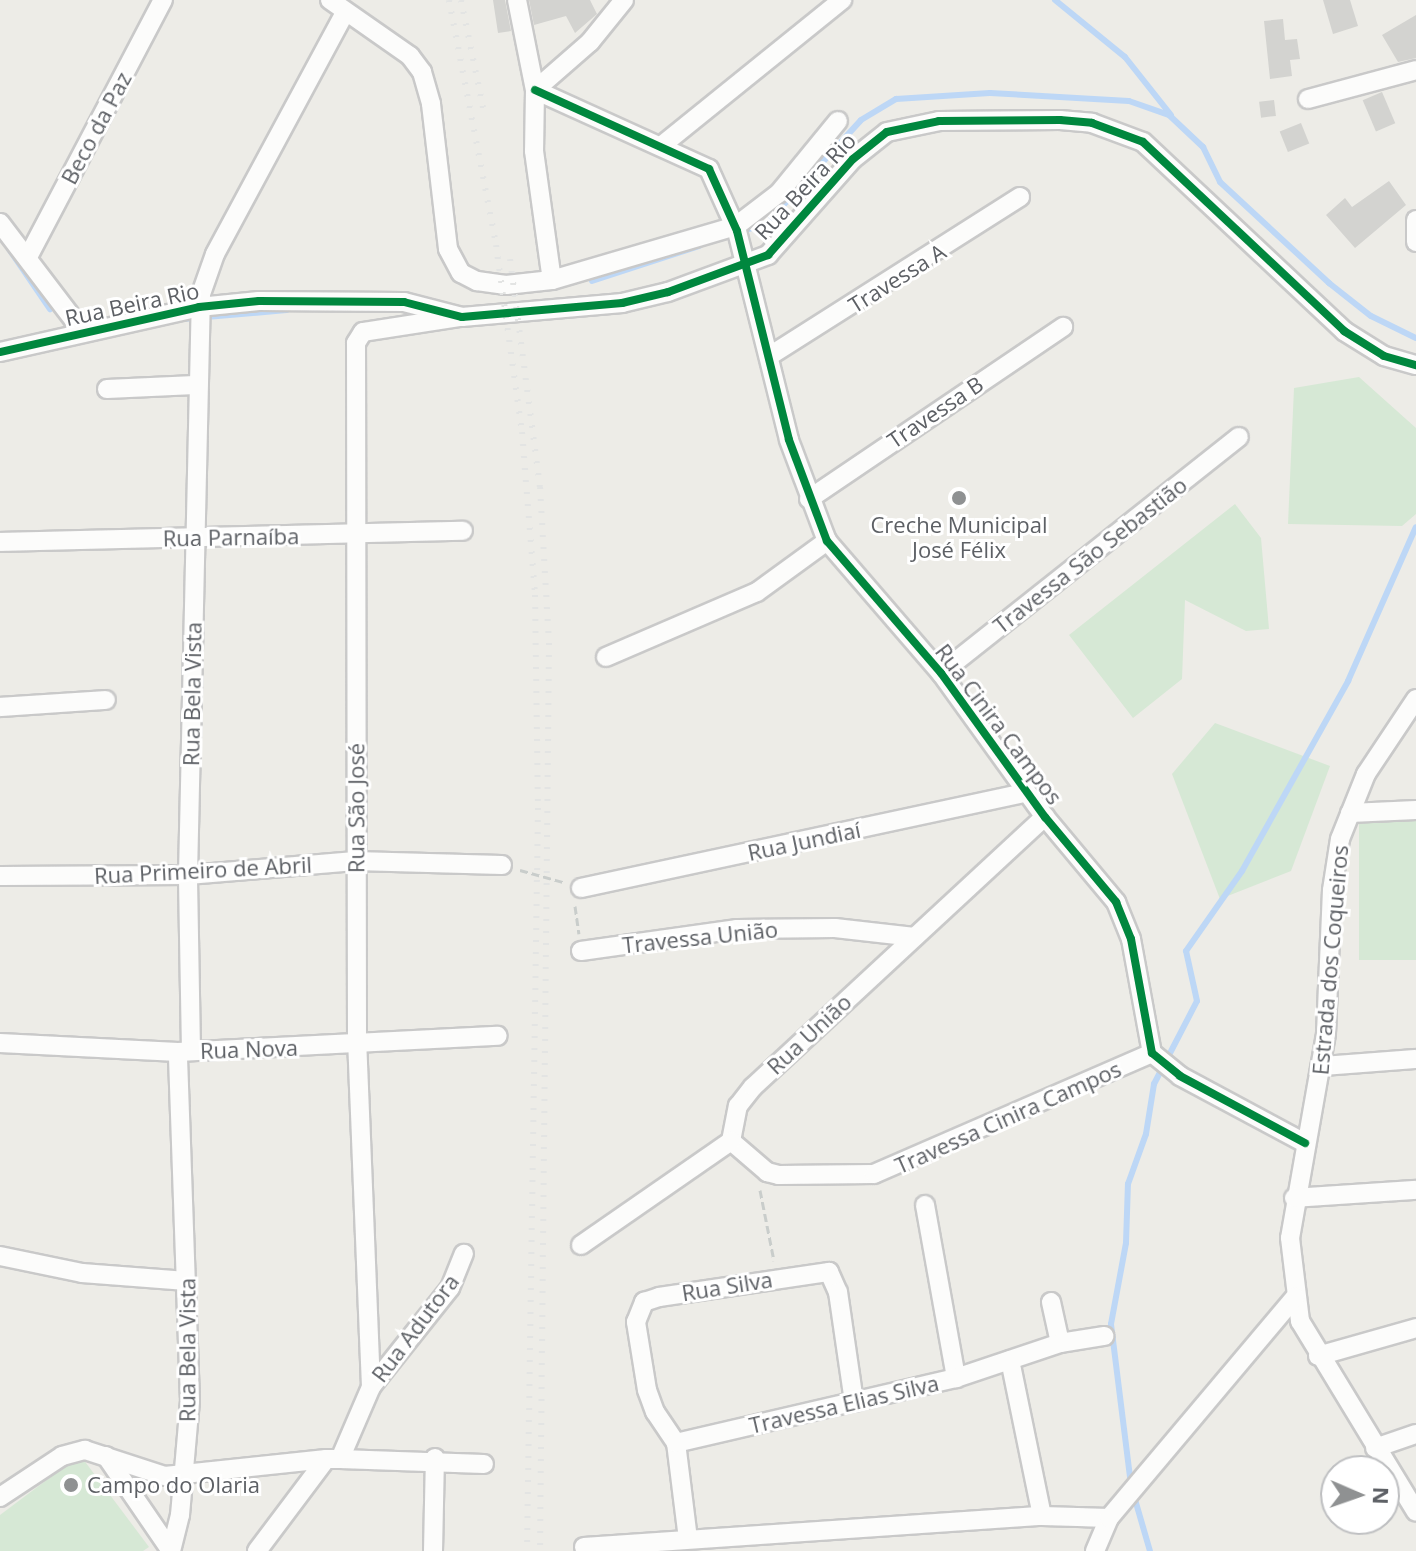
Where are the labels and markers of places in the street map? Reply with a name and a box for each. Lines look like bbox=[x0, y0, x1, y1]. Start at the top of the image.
marker: Creche Municipal José Félix bbox=[950, 489, 968, 507]
place label: Creche Municipal José Félix bbox=[871, 511, 1047, 562]
place label: Campo do Olaria bbox=[87, 1472, 260, 1498]
marker: Campo do Olaria bbox=[62, 1476, 80, 1494]

